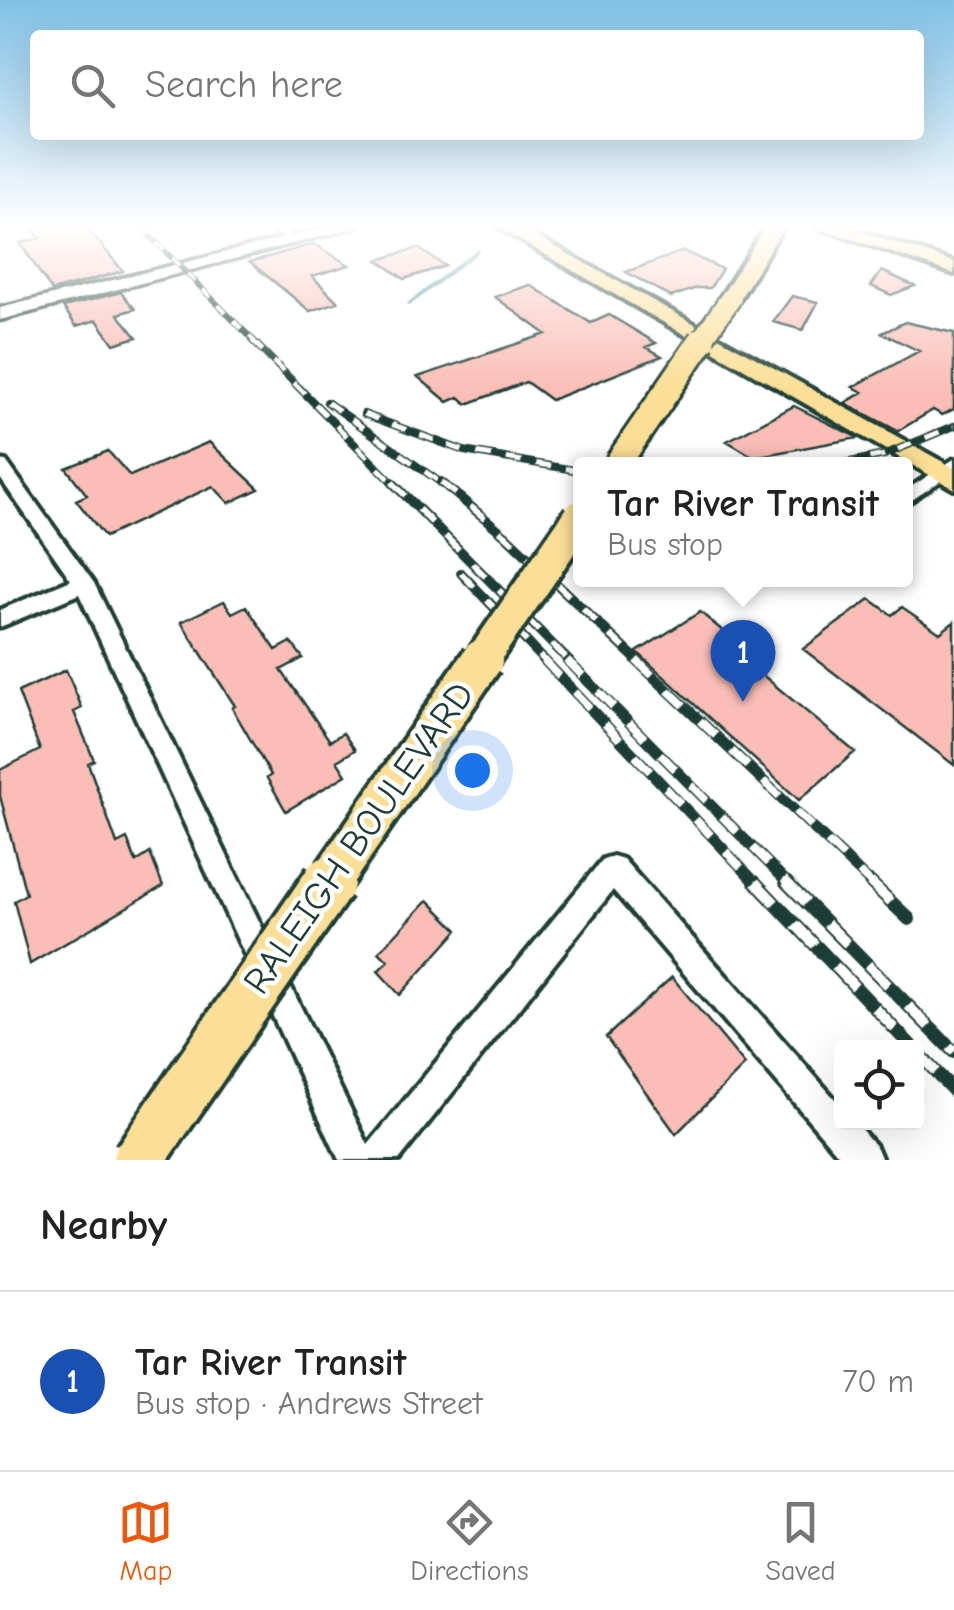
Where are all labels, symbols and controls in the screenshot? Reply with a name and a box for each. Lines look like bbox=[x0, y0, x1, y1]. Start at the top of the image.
search box bbox=[30, 30, 924, 140]
icon: search bbox=[65, 58, 120, 113]
text: Search here bbox=[145, 63, 343, 107]
popup bbox=[573, 457, 913, 587]
text: Tar River Transit bbox=[607, 482, 879, 526]
text: Bus stop bbox=[607, 526, 723, 563]
pin: 1 bbox=[710, 620, 776, 702]
street label: RALEIGH BOULEVARD bbox=[235, 674, 483, 1002]
your location bbox=[447, 745, 498, 796]
map controls bbox=[834, 1040, 924, 1130]
button: locate bbox=[834, 1040, 924, 1130]
text: Nearby bbox=[40, 1201, 167, 1250]
text: Tar River Transit bbox=[135, 1341, 406, 1385]
text: 1 bbox=[66, 1363, 79, 1400]
text: 70 m bbox=[842, 1363, 914, 1400]
text: Bus stop · Andrews Street bbox=[135, 1385, 482, 1422]
tab: Map bbox=[118, 1495, 173, 1587]
tab: Directions bbox=[410, 1495, 529, 1587]
tab: Saved bbox=[766, 1495, 836, 1587]

